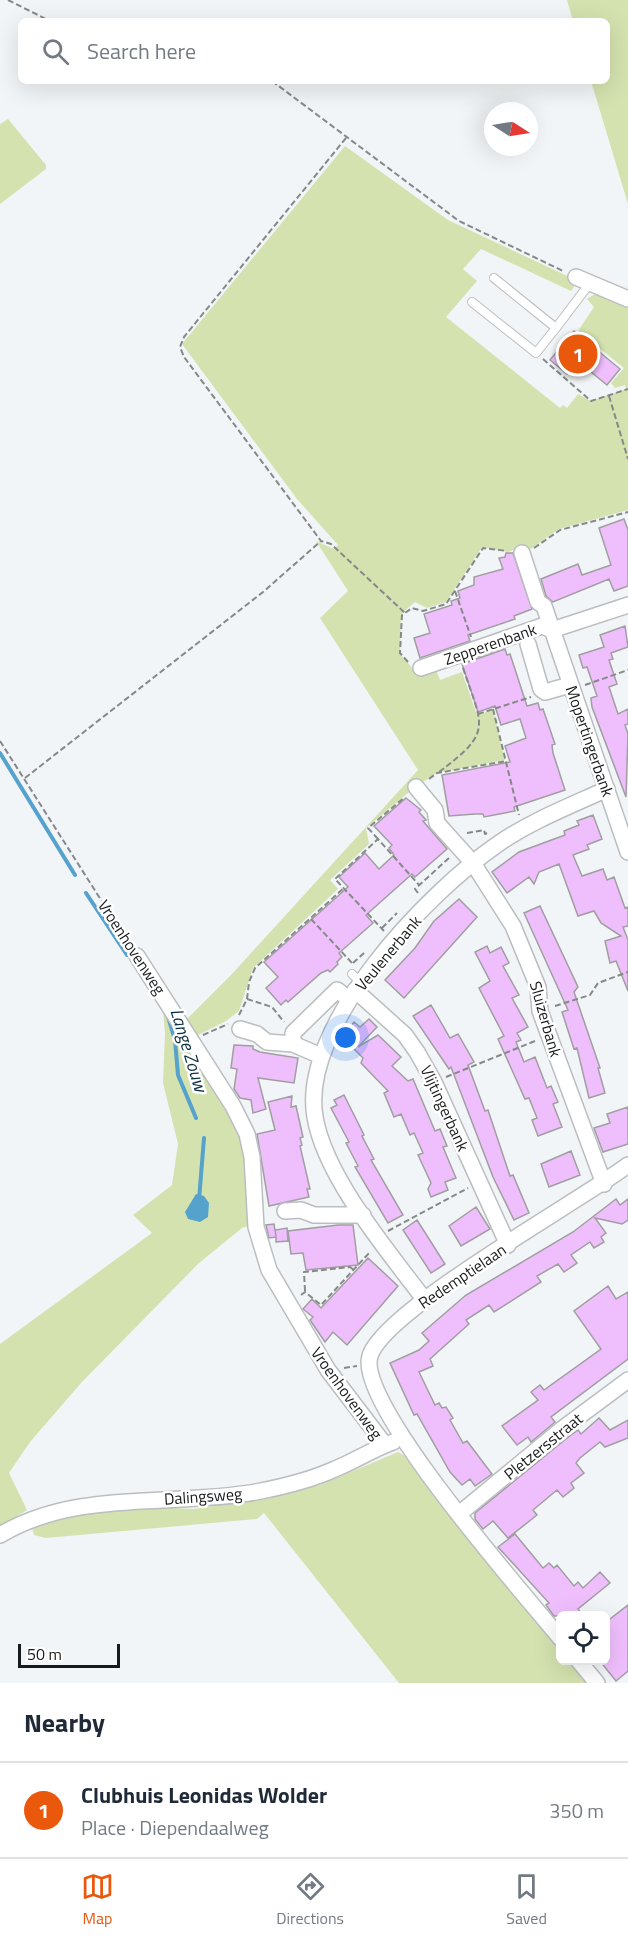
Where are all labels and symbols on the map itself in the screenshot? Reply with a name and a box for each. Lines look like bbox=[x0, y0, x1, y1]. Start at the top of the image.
north arrow bbox=[484, 102, 538, 156]
pin: 1 bbox=[558, 332, 598, 376]
street label: Zepperenbank bbox=[441, 617, 540, 671]
street label: Mopertingerbank bbox=[560, 682, 620, 800]
street label: Vroenhovenweg bbox=[92, 895, 172, 999]
street label: Veulenerbank bbox=[349, 910, 427, 996]
street label: Sluizerbank bbox=[524, 978, 568, 1060]
water label: Lange Zouw bbox=[164, 1005, 215, 1097]
your location bbox=[331, 1023, 360, 1052]
street label: Vlijtingerbank bbox=[415, 1061, 476, 1155]
street label: Redemptielaan bbox=[413, 1238, 511, 1314]
street label: Vroenhovenweg bbox=[305, 1342, 389, 1444]
street label: Pletzersstraat bbox=[498, 1406, 588, 1485]
street label: Dalingsweg bbox=[163, 1481, 243, 1511]
scale bar bbox=[18, 1641, 120, 1668]

